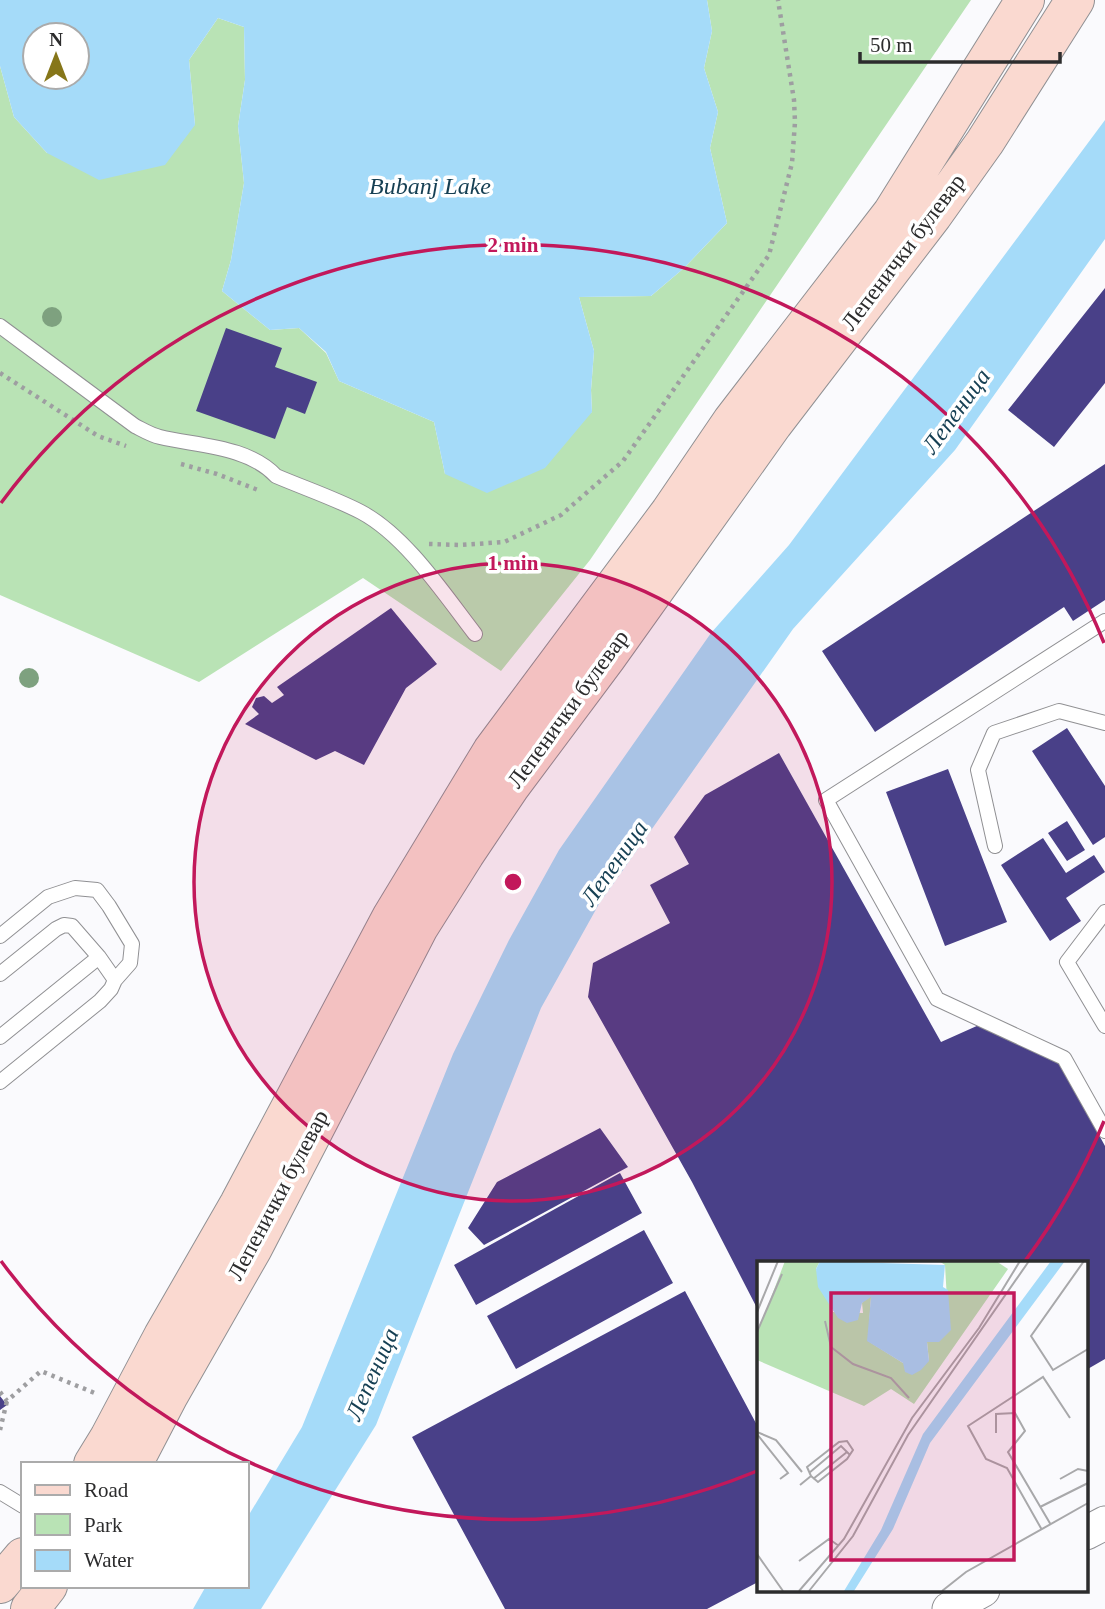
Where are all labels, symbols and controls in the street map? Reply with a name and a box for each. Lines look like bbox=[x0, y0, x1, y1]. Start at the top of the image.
north arrow bbox=[21, 21, 91, 91]
scale bar bbox=[860, 21, 1060, 65]
text: N bbox=[49, 29, 63, 50]
text: 50 m bbox=[870, 33, 913, 57]
street label: Лепенички булевар bbox=[836, 169, 970, 335]
water label: Bubanj Lake bbox=[369, 173, 491, 199]
text: 2 min bbox=[488, 233, 539, 257]
water label: Лепеница bbox=[916, 364, 995, 459]
text: 1 min bbox=[488, 551, 539, 575]
street label: Лепенички булевар bbox=[502, 625, 634, 793]
water label: Лепеница bbox=[575, 816, 653, 911]
centre of rings bbox=[501, 870, 525, 894]
street label: Лепенички булевар bbox=[223, 1106, 333, 1284]
inset map bbox=[757, 1261, 1088, 1592]
water label: Лепеница bbox=[340, 1324, 404, 1425]
legend bbox=[21, 1462, 248, 1588]
text: Road bbox=[84, 1478, 129, 1502]
text: Park bbox=[84, 1513, 123, 1537]
text: Water bbox=[84, 1548, 134, 1572]

